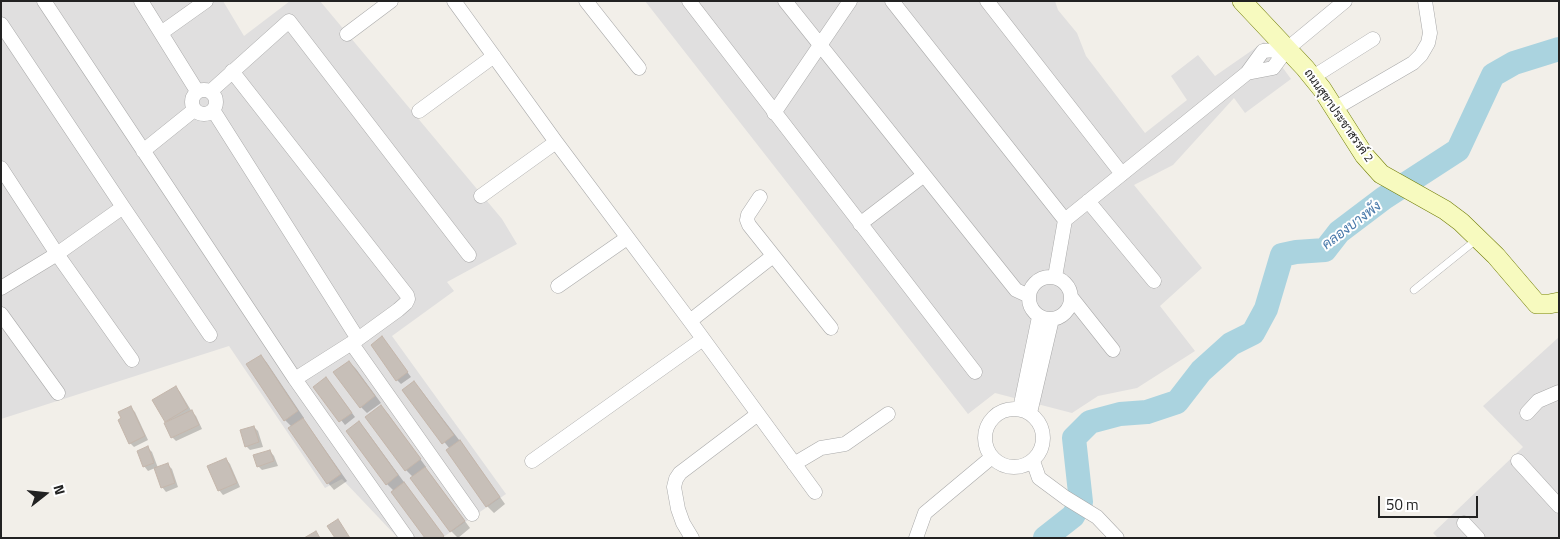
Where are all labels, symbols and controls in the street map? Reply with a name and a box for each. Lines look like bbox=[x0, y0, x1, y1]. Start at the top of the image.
street label: ถนนสุขาประชาสรรค์ 2 bbox=[1300, 67, 1376, 165]
water label: คลองบางพัง bbox=[1319, 198, 1385, 254]
north arrow bbox=[20, 469, 70, 519]
text: N bbox=[48, 482, 71, 497]
scale bar bbox=[1380, 486, 1480, 518]
text: 50 m bbox=[1386, 493, 1419, 516]

